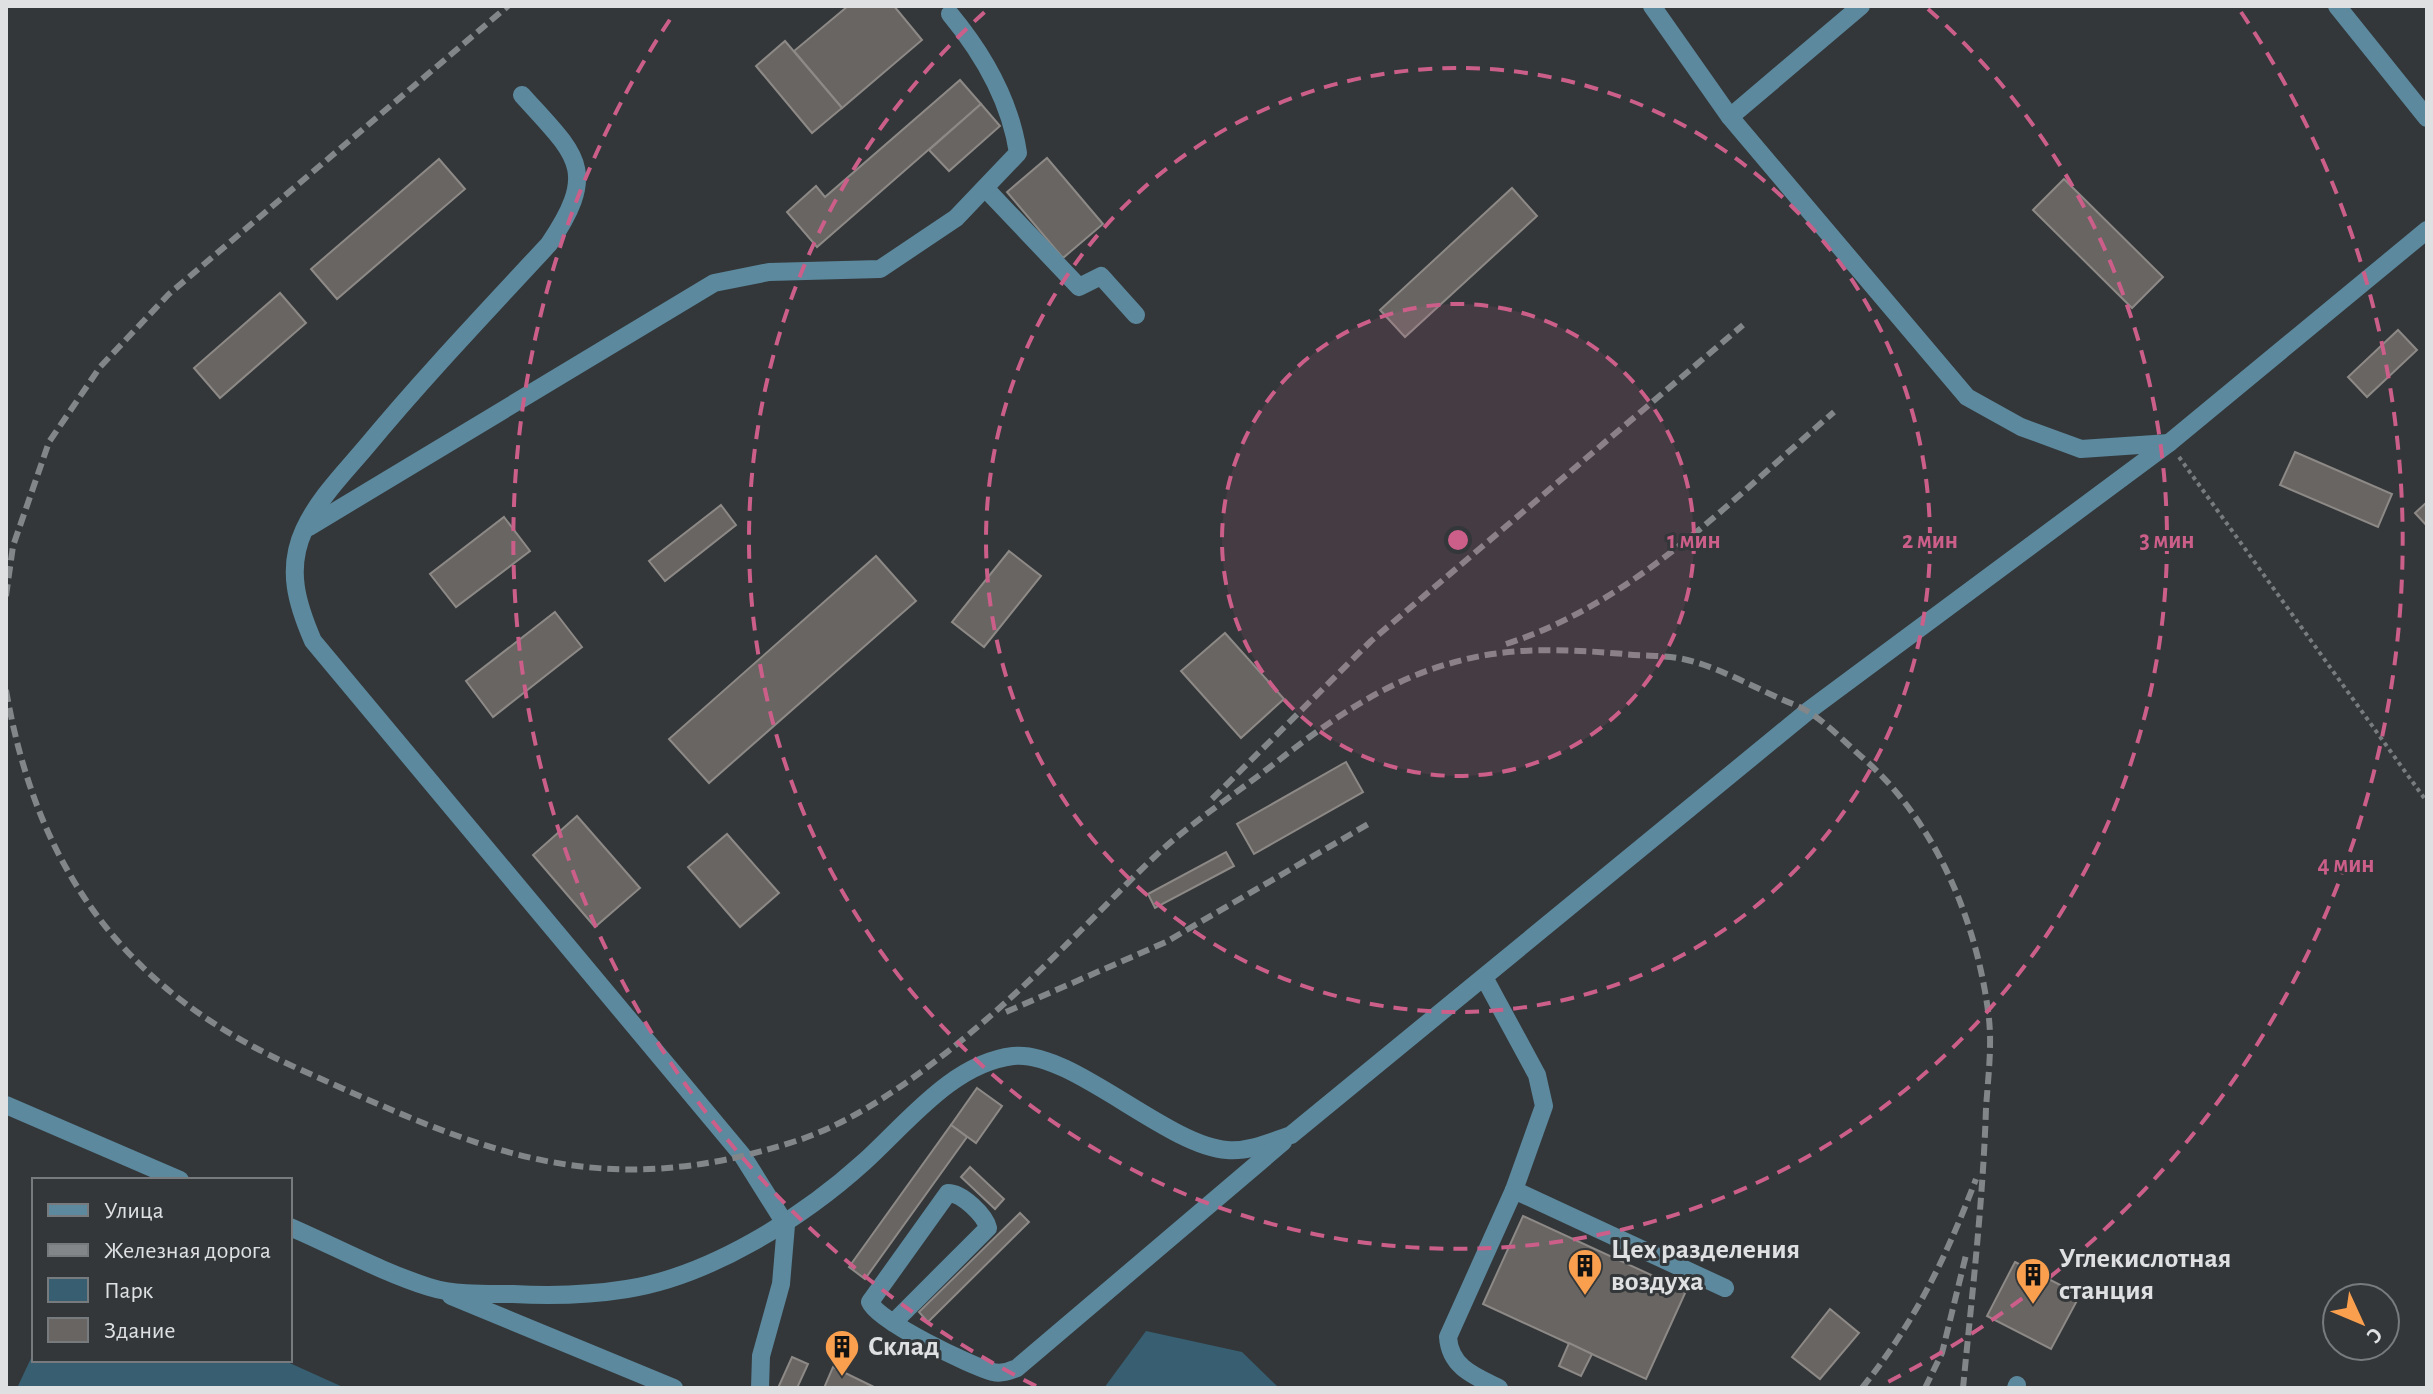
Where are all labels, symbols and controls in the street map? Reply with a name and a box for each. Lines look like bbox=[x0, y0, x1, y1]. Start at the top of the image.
centre of rings bbox=[1444, 526, 1472, 554]
text: 1 мин bbox=[1667, 529, 1721, 553]
text: 2 мин bbox=[1902, 529, 1958, 553]
text: 3 мин bbox=[2139, 529, 2195, 553]
text: 4 мин bbox=[2318, 853, 2374, 877]
legend bbox=[32, 1178, 292, 1362]
text: Улица bbox=[104, 1199, 164, 1223]
place label: Цех разделения воздуха bbox=[1611, 1236, 1800, 1296]
text: Железная дорога bbox=[104, 1239, 271, 1263]
place label: Углекислотная станция bbox=[2059, 1245, 2231, 1305]
building icon: Цех разделения воздуха bbox=[1566, 1247, 1604, 1297]
building icon: Углекислотная станция bbox=[2014, 1256, 2052, 1306]
text: Парк bbox=[104, 1279, 153, 1303]
north arrow bbox=[2321, 1282, 2401, 1362]
text: Здание bbox=[104, 1319, 175, 1343]
text: С bbox=[2363, 1323, 2387, 1347]
building icon: Склад bbox=[823, 1328, 861, 1378]
place label: Склад bbox=[868, 1333, 939, 1361]

